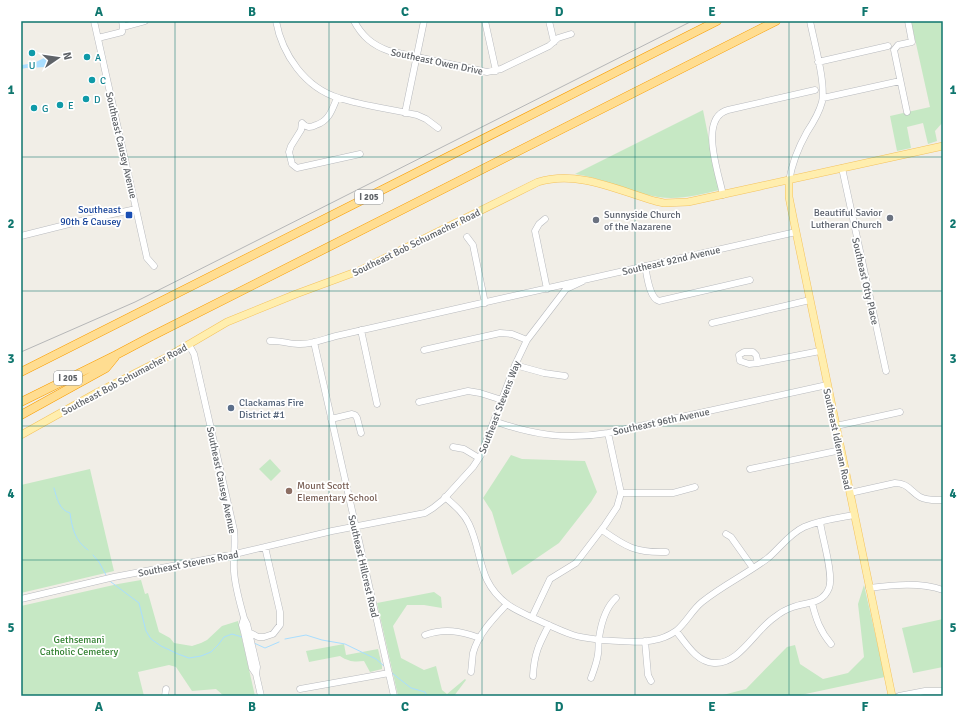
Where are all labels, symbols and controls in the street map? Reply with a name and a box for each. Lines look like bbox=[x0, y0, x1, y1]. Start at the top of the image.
text: A bbox=[95, 4, 104, 20]
text: B bbox=[248, 4, 256, 20]
text: C bbox=[401, 4, 409, 20]
text: D bbox=[555, 4, 564, 20]
text: E bbox=[708, 4, 716, 20]
text: F bbox=[862, 4, 869, 20]
north arrow bbox=[38, 38, 78, 78]
street label: Southeast Owen Drive bbox=[390, 46, 484, 78]
marker: U bbox=[27, 48, 37, 58]
text: N bbox=[60, 51, 74, 61]
marker: A bbox=[82, 52, 92, 62]
place label: A bbox=[95, 52, 101, 64]
place label: U bbox=[29, 60, 35, 72]
marker: C bbox=[87, 75, 97, 85]
place label: C bbox=[100, 75, 106, 87]
text: 1 bbox=[7, 82, 15, 98]
text: 1 bbox=[949, 82, 957, 98]
street label: Southeast Causey Avenue bbox=[103, 91, 139, 200]
marker: D bbox=[81, 94, 91, 104]
place label: D bbox=[94, 94, 100, 106]
marker: E bbox=[55, 100, 65, 110]
place label: E bbox=[68, 100, 74, 112]
marker: G bbox=[29, 103, 39, 113]
place label: G bbox=[42, 103, 48, 115]
road number: I 205 bbox=[355, 190, 383, 204]
place label: Southeast 90th & Causey bbox=[60, 204, 121, 228]
street label: Southeast Bob Schumacher Road bbox=[351, 207, 482, 279]
place label: Beautiful Savior Lutheran Church bbox=[811, 207, 882, 231]
place label: Sunnyside Church of the Nazarene bbox=[604, 209, 681, 233]
marker: Southeast 90th & Causey bbox=[124, 210, 134, 220]
marker: Beautiful Savior Lutheran Church bbox=[885, 213, 895, 223]
marker: Sunnyside Church of the Nazarene bbox=[591, 215, 601, 225]
text: 2 bbox=[7, 216, 15, 232]
text: 2 bbox=[949, 216, 957, 232]
street label: Southeast Otty Place bbox=[849, 236, 881, 326]
street label: Southeast 92nd Avenue bbox=[621, 244, 721, 278]
street label: Southeast Bob Schumacher Road bbox=[60, 342, 189, 418]
text: 3 bbox=[7, 351, 15, 367]
text: 3 bbox=[949, 351, 957, 367]
street label: Southeast Stevens Way bbox=[477, 359, 523, 455]
road number: I 205 bbox=[54, 371, 82, 385]
street label: Southeast Idleman Road bbox=[820, 387, 854, 491]
place label: Clackamas Fire District #1 bbox=[239, 397, 304, 421]
marker: Clackamas Fire District #1 bbox=[226, 403, 236, 413]
street label: Southeast 96th Avenue bbox=[612, 406, 711, 438]
street label: Southeast Causey Avenue bbox=[204, 426, 238, 535]
place label: Mount Scott Elementary School bbox=[297, 480, 377, 504]
text: 4 bbox=[7, 486, 15, 502]
marker: Mount Scott Elementary School bbox=[284, 486, 294, 496]
text: 4 bbox=[949, 486, 957, 502]
street label: Southeast Hillcrest Road bbox=[345, 514, 381, 619]
street label: Southeast Stevens Road bbox=[137, 548, 239, 580]
text: 5 bbox=[7, 620, 15, 636]
text: 5 bbox=[949, 620, 957, 636]
park label: Gethsemani Catholic Cemetery bbox=[40, 634, 119, 658]
text: A bbox=[95, 699, 104, 715]
text: B bbox=[248, 699, 256, 715]
text: C bbox=[401, 699, 409, 715]
text: D bbox=[555, 699, 564, 715]
text: E bbox=[708, 699, 716, 715]
text: F bbox=[862, 699, 869, 715]

